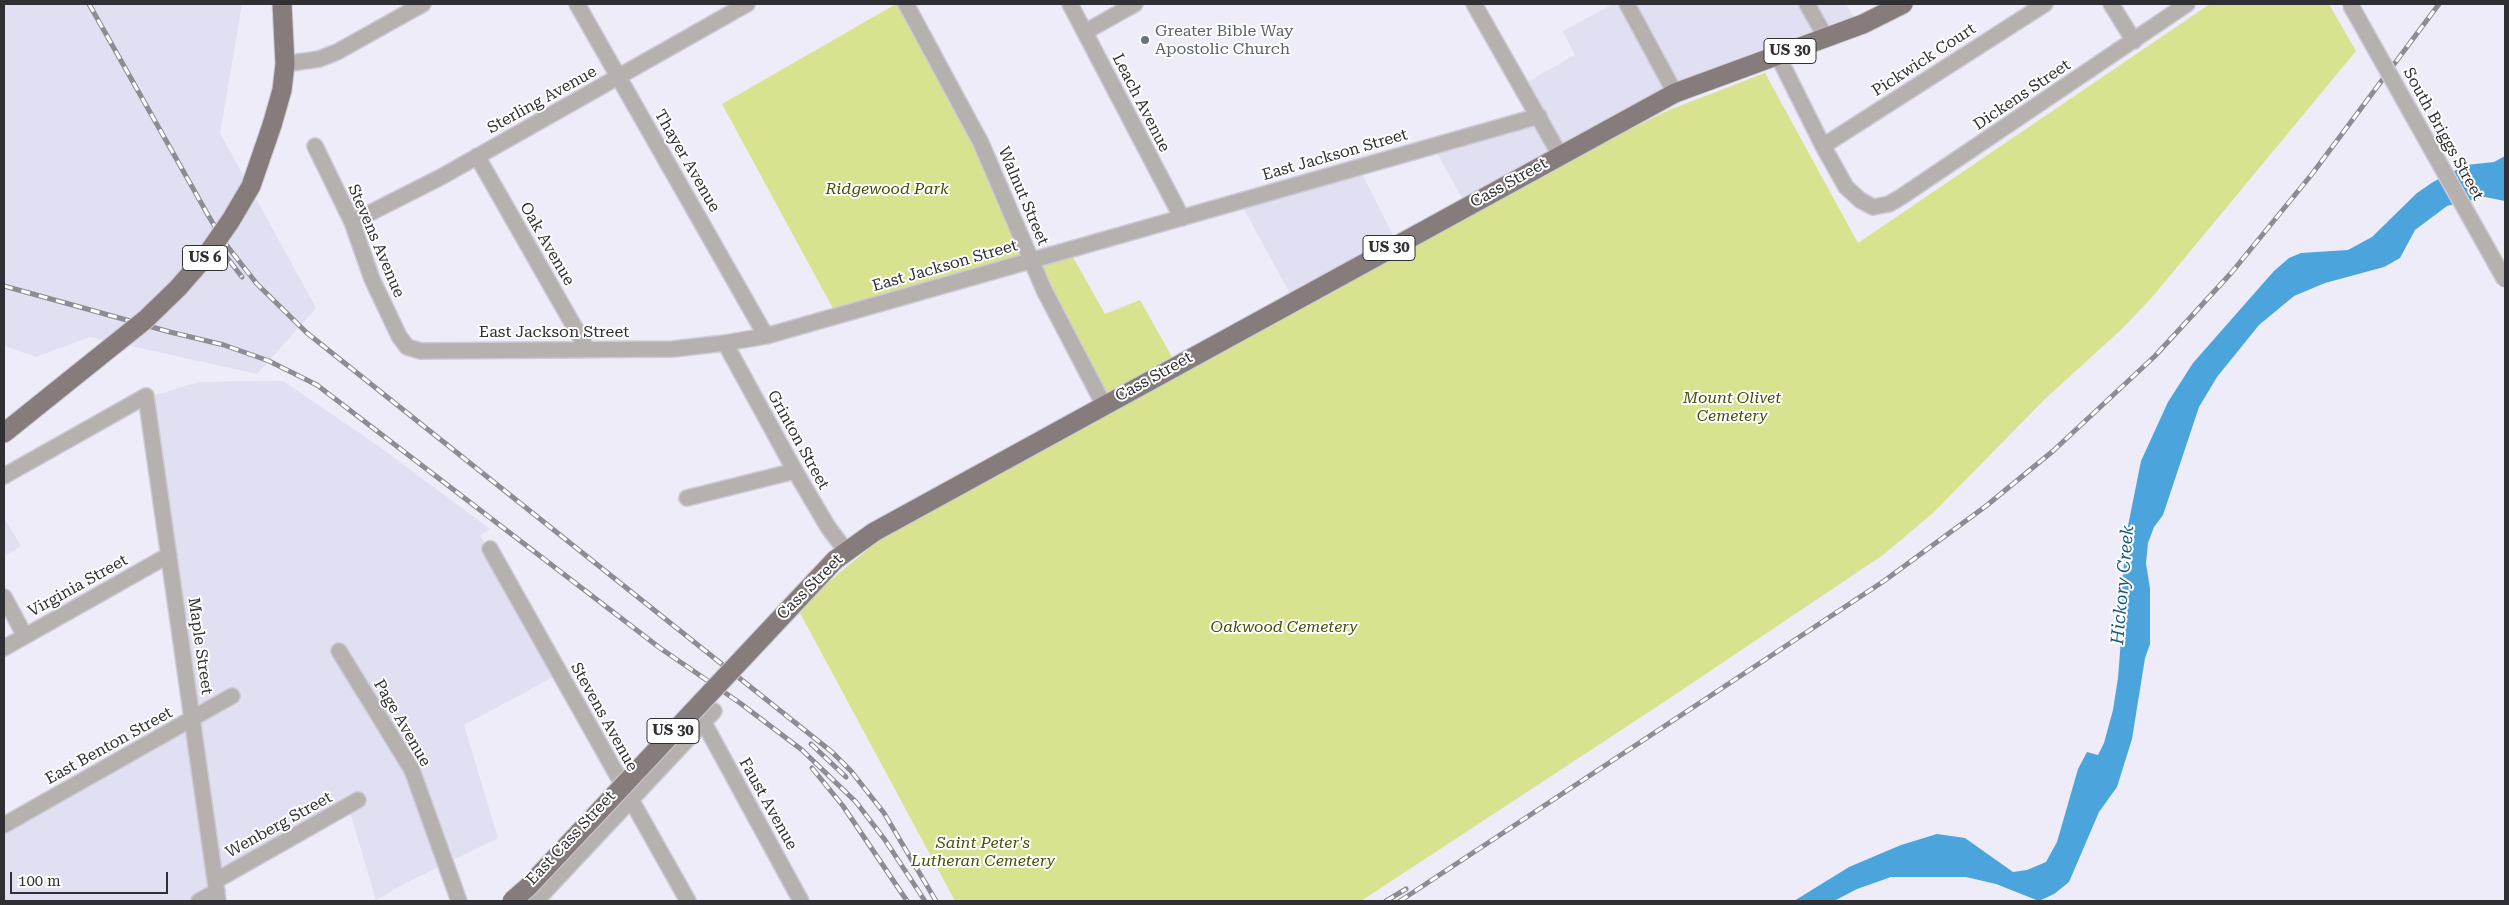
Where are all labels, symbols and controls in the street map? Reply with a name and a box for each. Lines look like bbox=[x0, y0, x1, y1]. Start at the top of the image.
street label: Pickwick Court bbox=[1868, 19, 1980, 101]
place label: Greater Bible Way Apostolic Church bbox=[1155, 21, 1294, 59]
marker: Greater Bible Way Apostolic Church bbox=[1139, 34, 1151, 46]
road number: US 30 bbox=[1764, 38, 1816, 64]
street label: Leach Avenue bbox=[1108, 51, 1174, 155]
street label: Dickens Street bbox=[1970, 56, 2074, 134]
street label: Sterling Avenue bbox=[484, 62, 600, 138]
street label: South Briggs Street bbox=[2399, 64, 2487, 204]
street label: Thayer Avenue bbox=[650, 106, 724, 216]
street label: East Jackson Street bbox=[1260, 125, 1410, 185]
street label: Walnut Street bbox=[994, 144, 1052, 248]
street label: Cass Street bbox=[1467, 154, 1551, 212]
park label: Ridgewood Park bbox=[825, 179, 949, 199]
street label: Stevens Avenue bbox=[343, 181, 409, 301]
street label: Oak Avenue bbox=[515, 199, 579, 289]
street label: East Jackson Street bbox=[870, 236, 1020, 296]
road number: US 30 bbox=[1363, 236, 1415, 260]
road number: US 6 bbox=[182, 246, 228, 270]
street label: East Jackson Street bbox=[479, 322, 629, 342]
street label: Cass Street bbox=[1112, 348, 1196, 406]
street label: Grinton Street bbox=[763, 387, 833, 493]
park label: Mount Olivet Cemetery bbox=[1683, 388, 1781, 426]
water label: Hickory Creek bbox=[2107, 525, 2139, 645]
street label: Cass Street bbox=[773, 550, 847, 624]
street label: Virginia Street bbox=[25, 551, 131, 621]
street label: Maple Street bbox=[184, 596, 216, 696]
park label: Oakwood Cemetery bbox=[1211, 617, 1357, 637]
street label: Stevens Avenue bbox=[566, 659, 642, 775]
street label: Page Avenue bbox=[369, 676, 435, 770]
street label: East Benton Street bbox=[42, 703, 176, 789]
road number: US 30 bbox=[647, 718, 699, 744]
street label: Faust Avenue bbox=[735, 755, 801, 853]
street label: East Cass Street bbox=[522, 787, 620, 889]
street label: Wenberg Street bbox=[222, 788, 336, 862]
park label: Saint Peter's Lutheran Cemetery bbox=[911, 833, 1055, 871]
scale bar bbox=[12, 862, 170, 894]
text: 100 m bbox=[18, 872, 61, 890]

